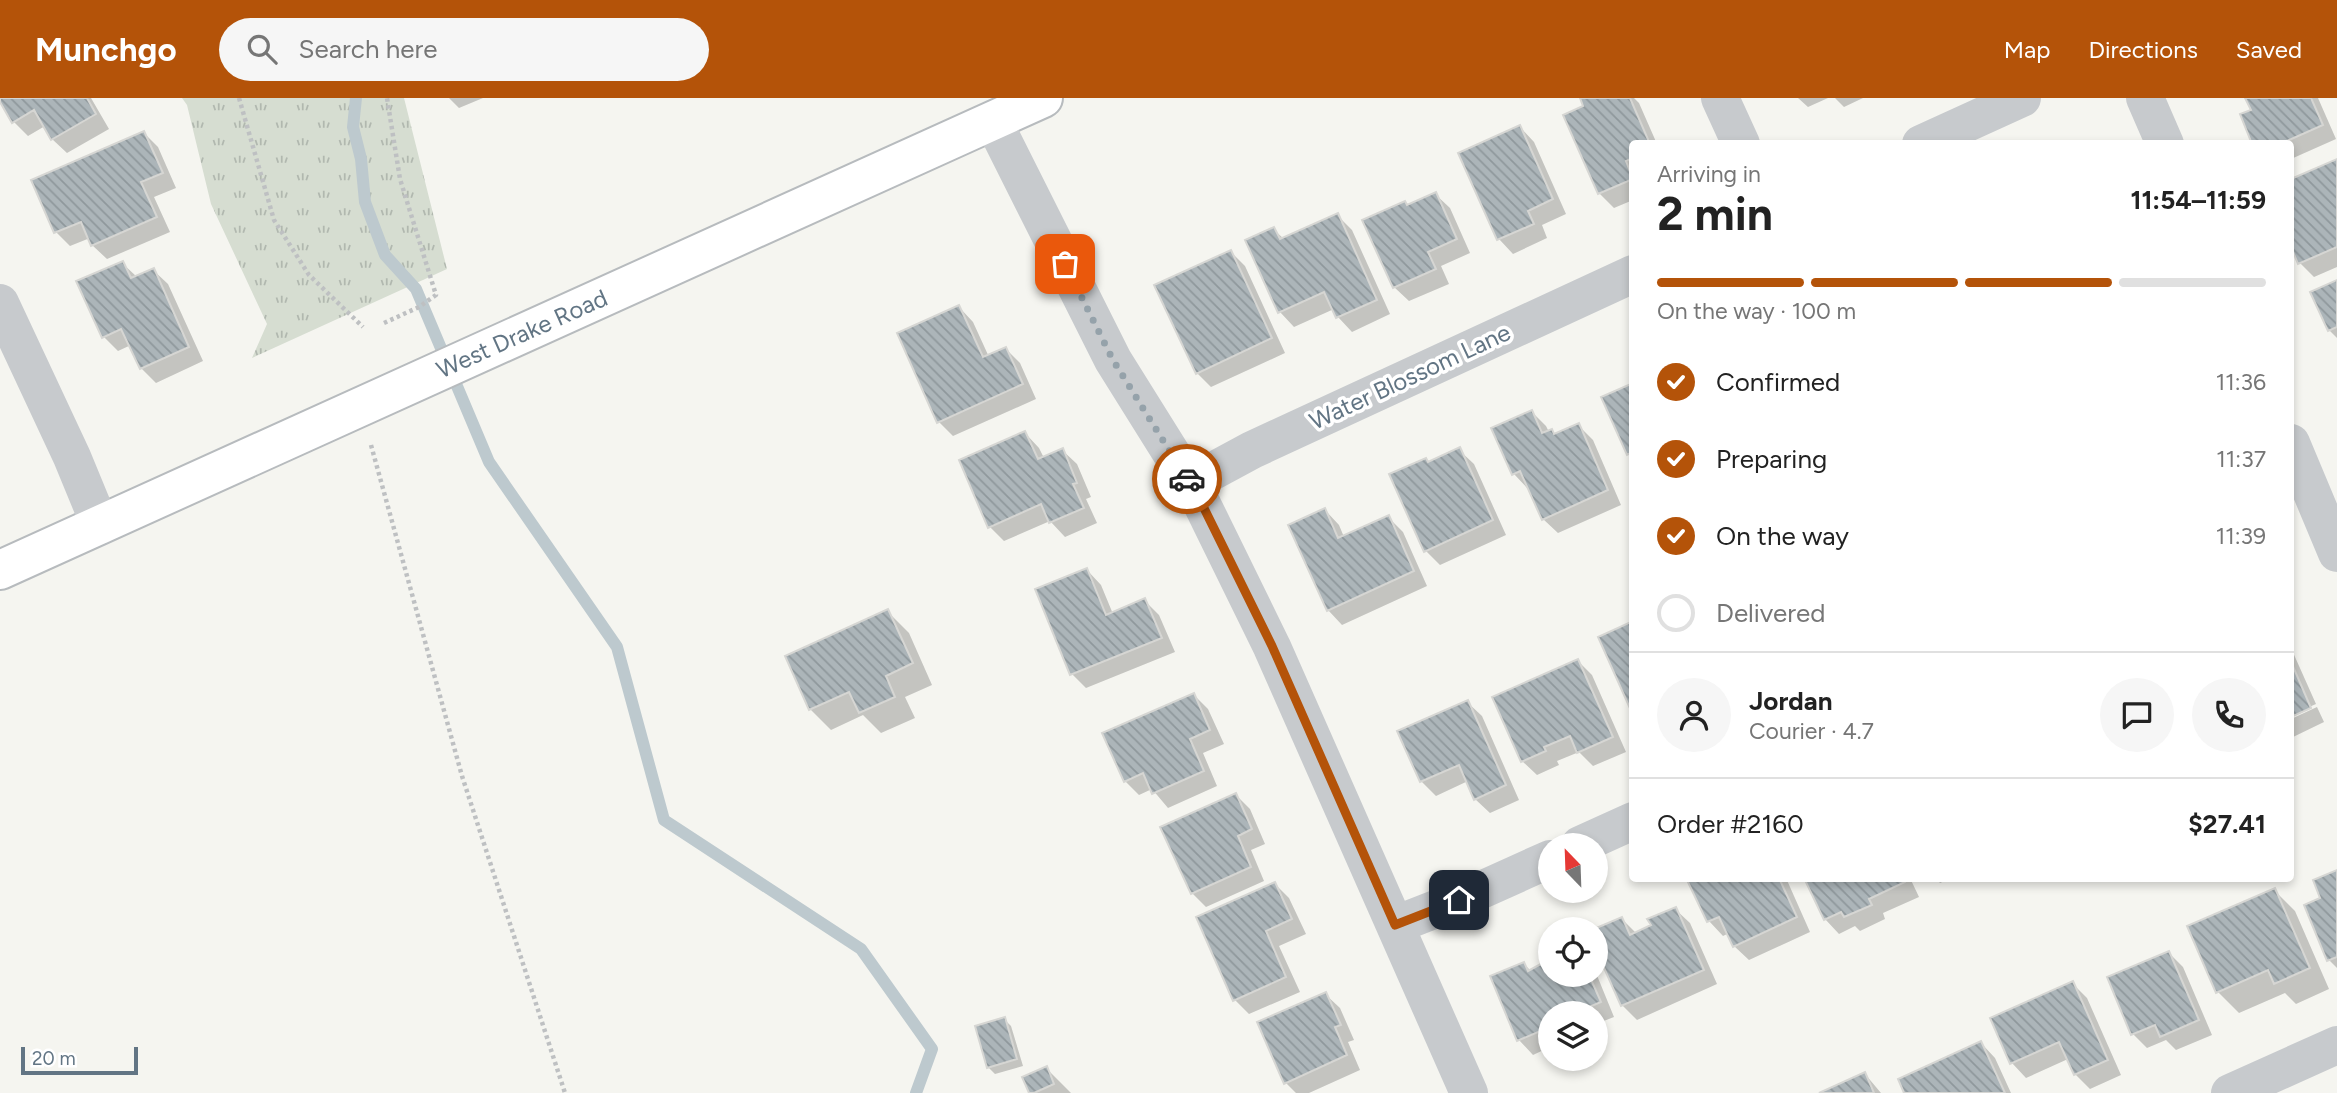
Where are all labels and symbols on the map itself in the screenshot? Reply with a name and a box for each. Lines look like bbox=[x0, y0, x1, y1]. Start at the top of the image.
pin bbox=[1035, 234, 1095, 294]
street label: West Drake Road bbox=[432, 283, 612, 384]
street label: Water Blossom Lane bbox=[1305, 317, 1515, 436]
courier bbox=[1152, 444, 1222, 514]
north arrow bbox=[1538, 833, 1608, 903]
pin bbox=[1429, 870, 1489, 930]
scale bar bbox=[21, 1044, 138, 1076]

